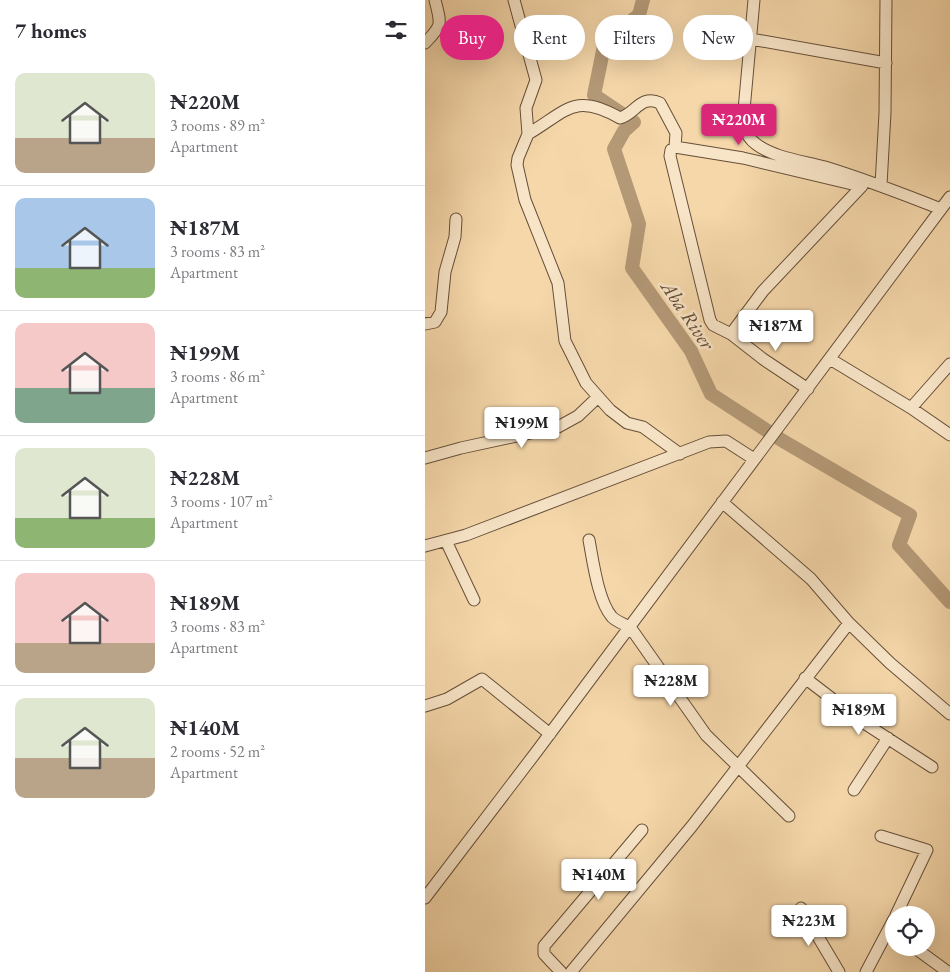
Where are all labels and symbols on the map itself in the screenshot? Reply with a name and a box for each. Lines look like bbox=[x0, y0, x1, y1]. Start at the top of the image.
pin: ₦220M bbox=[704, 104, 774, 146]
water label: Aba River bbox=[654, 274, 721, 356]
pin: ₦187M bbox=[741, 310, 811, 352]
pin: ₦199M bbox=[487, 406, 557, 449]
pin: ₦228M bbox=[636, 664, 706, 707]
pin: ₦189M bbox=[824, 694, 894, 736]
pin: ₦140M bbox=[564, 858, 634, 901]
pin: ₦223M bbox=[774, 904, 844, 947]

